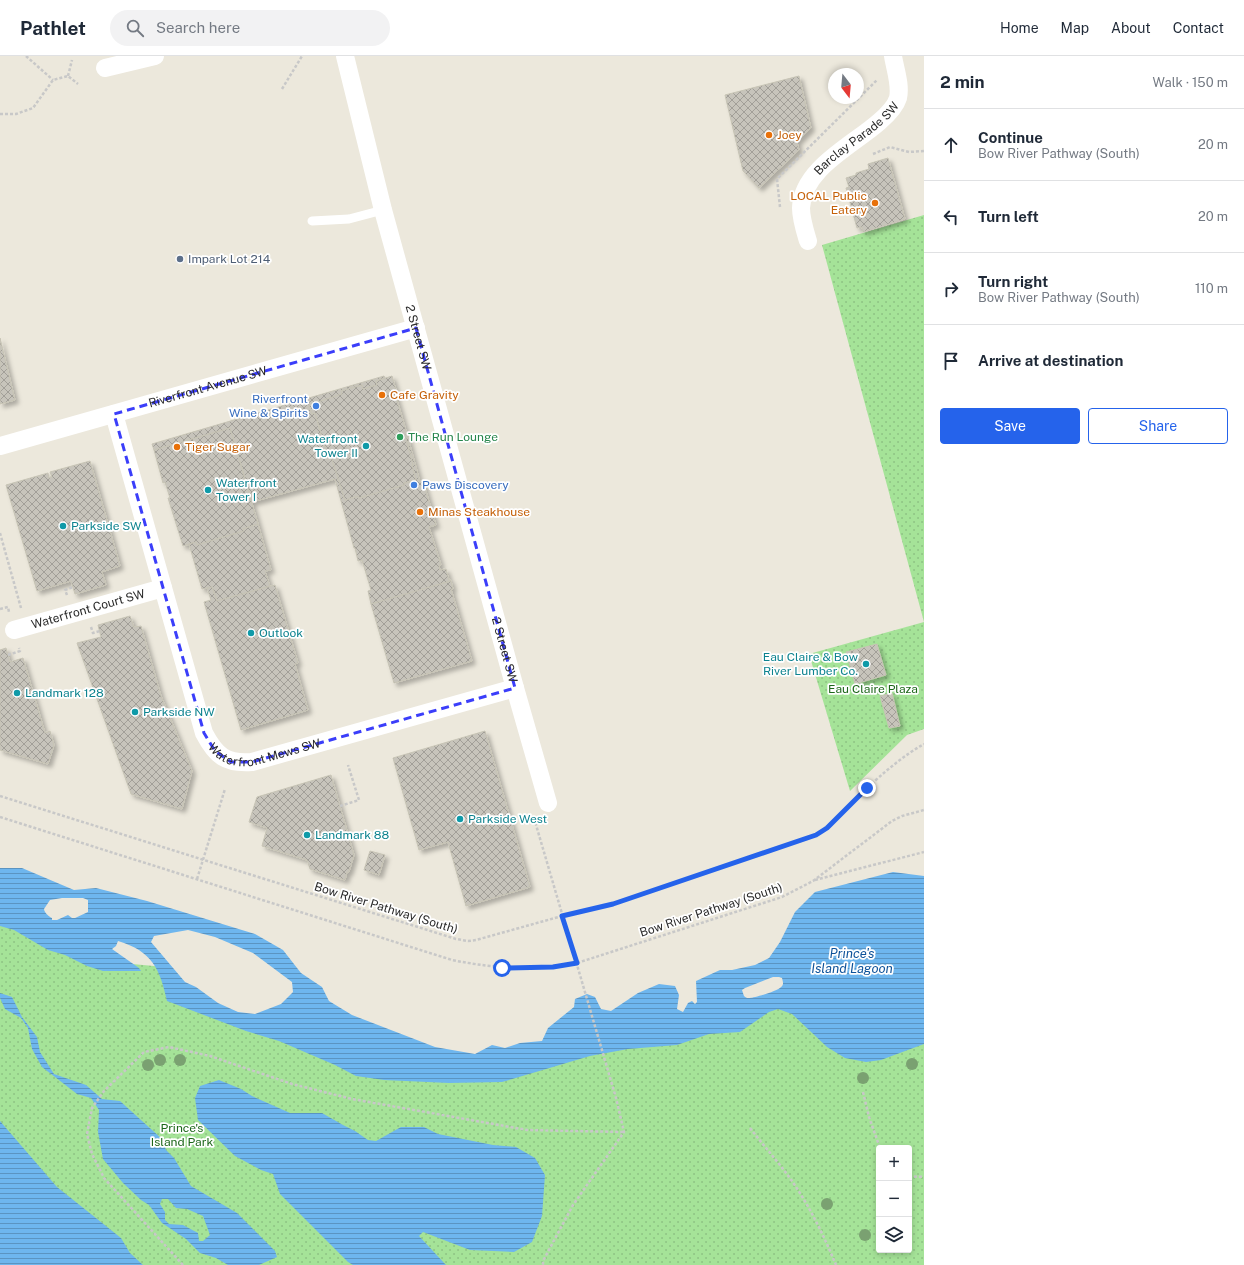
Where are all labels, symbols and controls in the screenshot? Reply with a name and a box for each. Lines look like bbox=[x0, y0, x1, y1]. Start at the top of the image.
search box bbox=[110, 10, 390, 46]
text: Pathlet bbox=[20, 17, 86, 39]
icon: search bbox=[124, 17, 146, 39]
text: Search here bbox=[156, 19, 240, 36]
text: Home bbox=[1000, 20, 1039, 36]
text: Map bbox=[1061, 20, 1089, 36]
text: About bbox=[1111, 20, 1151, 36]
text: Contact bbox=[1173, 20, 1224, 36]
north arrow bbox=[828, 68, 864, 104]
text: 2 min bbox=[940, 72, 985, 92]
text: Walk · 150 m bbox=[1153, 75, 1228, 90]
street label: Barclay Parade SW bbox=[811, 99, 902, 178]
place label: Joey bbox=[777, 128, 802, 142]
text: Continue bbox=[978, 129, 1043, 146]
marker: Joey bbox=[764, 130, 774, 140]
icon: ahead bbox=[940, 134, 962, 156]
text: 20 m bbox=[1198, 137, 1228, 152]
text: Bow River Pathway (South) bbox=[978, 146, 1140, 161]
place label: LOCAL Public Eatery bbox=[790, 189, 868, 217]
marker: LOCAL Public Eatery bbox=[870, 198, 880, 208]
icon: left bbox=[940, 206, 962, 228]
text: Turn left bbox=[978, 208, 1039, 225]
text: 20 m bbox=[1198, 209, 1228, 224]
place label: Impark Lot 214 bbox=[188, 252, 271, 266]
marker: Impark Lot 214 bbox=[175, 254, 185, 264]
text: Turn right bbox=[978, 273, 1048, 290]
icon: right bbox=[940, 278, 962, 300]
text: 110 m bbox=[1195, 281, 1228, 296]
text: Bow River Pathway (South) bbox=[978, 290, 1140, 305]
street label: 2 Street SW bbox=[403, 303, 434, 372]
icon: arrive bbox=[940, 350, 962, 372]
text: Arrive at destination bbox=[978, 352, 1123, 369]
street label: Riverfront Avenue SW bbox=[147, 363, 269, 410]
place label: Cafe Gravity bbox=[390, 388, 459, 402]
marker: Cafe Gravity bbox=[377, 390, 387, 400]
place label: Riverfront Wine & Spirits bbox=[229, 392, 308, 420]
marker: Riverfront Wine & Spirits bbox=[311, 401, 321, 411]
button: Save bbox=[940, 408, 1080, 444]
button: Share bbox=[1088, 408, 1228, 444]
place label: The Run Lounge bbox=[408, 430, 498, 444]
place label: Waterfront Tower II bbox=[297, 432, 358, 460]
marker: The Run Lounge bbox=[395, 432, 405, 442]
place label: Tiger Sugar bbox=[185, 440, 251, 454]
marker: Waterfront Tower II bbox=[361, 441, 371, 451]
marker: Tiger Sugar bbox=[172, 442, 182, 452]
place label: Waterfront Tower I bbox=[216, 476, 277, 504]
place label: Paws Discovery bbox=[422, 478, 509, 492]
marker: Paws Discovery bbox=[409, 480, 419, 490]
marker: Waterfront Tower I bbox=[203, 485, 213, 495]
place label: Minas Steakhouse bbox=[428, 505, 530, 519]
marker: Minas Steakhouse bbox=[415, 507, 425, 517]
place label: Parkside SW bbox=[71, 519, 142, 533]
marker: Parkside SW bbox=[58, 521, 68, 531]
street label: Waterfront Court SW bbox=[30, 586, 147, 632]
street label: 2 Street SW bbox=[489, 616, 520, 685]
place label: Outlook bbox=[259, 626, 303, 640]
marker: Outlook bbox=[246, 628, 256, 638]
place label: Eau Claire & Bow River Lumber Co. bbox=[763, 650, 859, 678]
marker: Eau Claire & Bow River Lumber Co. bbox=[861, 659, 871, 669]
park label: Eau Claire Plaza bbox=[828, 682, 918, 696]
place label: Landmark 128 bbox=[25, 686, 104, 700]
marker: Landmark 128 bbox=[12, 688, 22, 698]
place label: Parkside NW bbox=[143, 705, 215, 719]
marker: Parkside NW bbox=[130, 707, 140, 717]
street label: Waterfront Mews SW bbox=[208, 734, 326, 748]
text: Waterfront Mews SW bbox=[205, 736, 323, 769]
route end bbox=[858, 779, 876, 797]
place label: Parkside West bbox=[468, 812, 548, 826]
marker: Parkside West bbox=[455, 814, 465, 824]
place label: Landmark 88 bbox=[315, 828, 390, 842]
marker: Landmark 88 bbox=[302, 830, 312, 840]
street label: Bow River Pathway (South) bbox=[313, 879, 459, 937]
street label: Bow River Pathway (South) bbox=[638, 880, 784, 940]
water label: Prince's Island Lagoon bbox=[811, 946, 893, 976]
route start bbox=[493, 959, 511, 977]
park label: Prince's Island Park bbox=[151, 1121, 213, 1149]
map controls bbox=[876, 1145, 912, 1253]
button: + bbox=[876, 1145, 912, 1181]
button: − bbox=[876, 1181, 912, 1217]
button: layers bbox=[876, 1217, 912, 1253]

